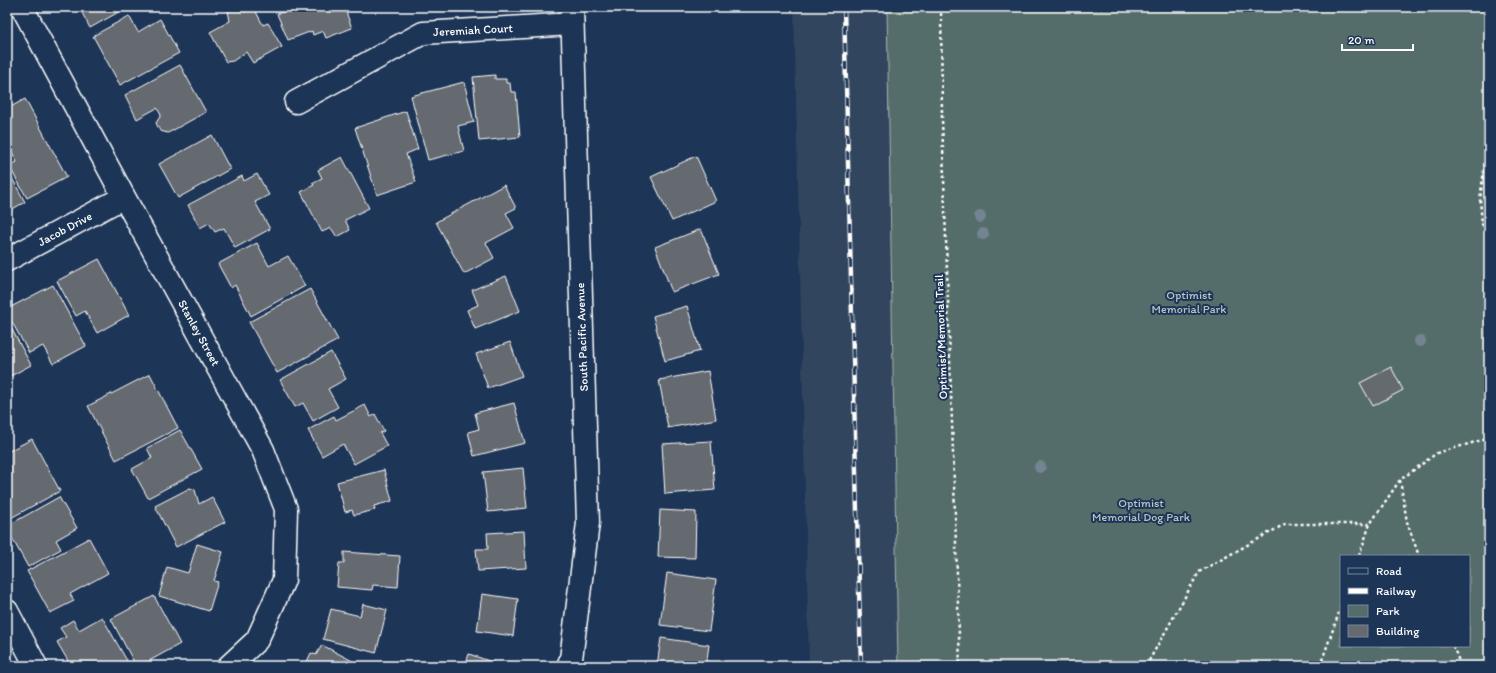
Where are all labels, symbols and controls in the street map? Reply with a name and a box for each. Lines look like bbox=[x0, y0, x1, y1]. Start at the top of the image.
street label: Jeremiah Court bbox=[433, 21, 514, 39]
scale bar bbox=[1342, 26, 1413, 52]
text: 20 m bbox=[1348, 33, 1375, 47]
street label: Jacob Drive bbox=[36, 209, 95, 249]
street label: Optimist/Memorial Trail bbox=[932, 274, 950, 400]
street label: South Pacific Avenue bbox=[573, 282, 591, 392]
park label: Optimist Memorial Park bbox=[1152, 288, 1226, 316]
street label: Stanley Street bbox=[175, 298, 223, 369]
park label: Optimist Memorial Dog Park bbox=[1092, 496, 1191, 524]
legend bbox=[1340, 555, 1470, 647]
text: Road bbox=[1376, 564, 1402, 578]
text: Railway bbox=[1376, 584, 1416, 598]
text: Park bbox=[1376, 604, 1400, 618]
text: Building bbox=[1376, 624, 1420, 638]

